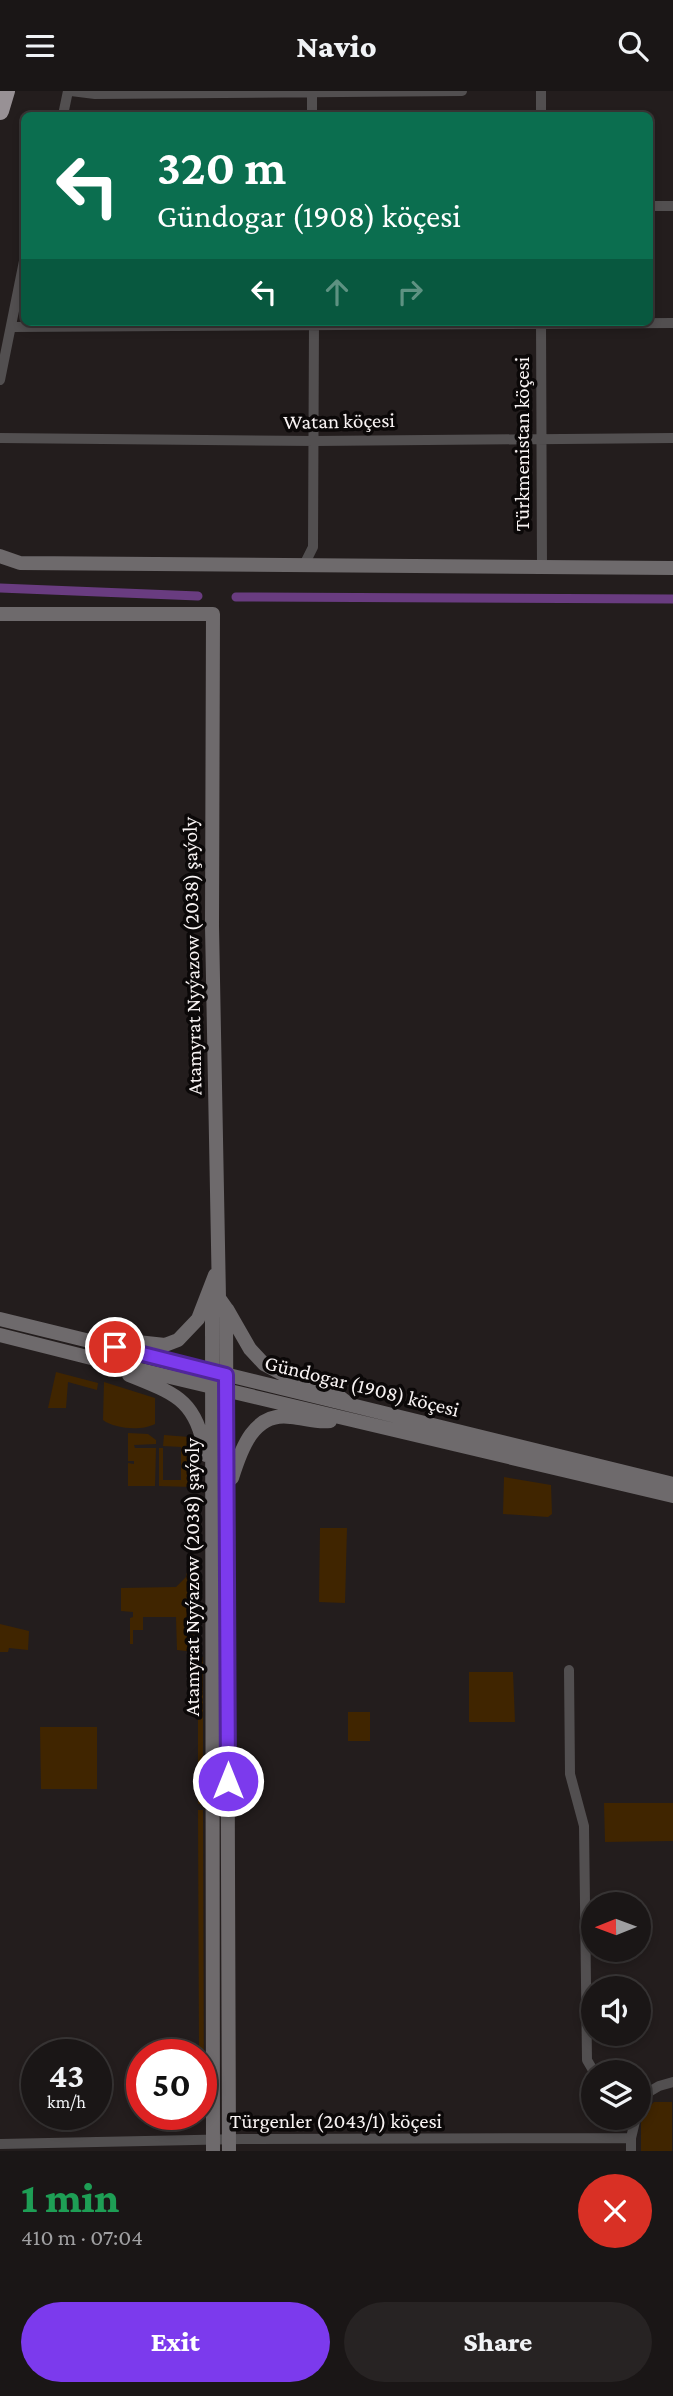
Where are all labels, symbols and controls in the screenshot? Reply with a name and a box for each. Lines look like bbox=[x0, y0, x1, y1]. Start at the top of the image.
icon: menu bbox=[21, 27, 59, 65]
icon: search bbox=[614, 27, 652, 65]
text: Navio bbox=[296, 28, 377, 64]
icon: left bbox=[42, 140, 133, 231]
text: 320 m bbox=[157, 140, 286, 195]
text: Gündogar (1908) köçesi bbox=[157, 198, 461, 234]
icon: left bbox=[245, 273, 283, 311]
icon: ahead bbox=[318, 273, 356, 311]
icon: right bbox=[391, 273, 429, 311]
street label: Türkmenistan köçesi bbox=[510, 356, 534, 531]
street label: Watan köçesi bbox=[283, 408, 396, 434]
street label: Atamyrat Nyýazow (2038) şaýoly bbox=[178, 816, 206, 1095]
pin bbox=[85, 1317, 145, 1377]
icon: arrive bbox=[96, 1328, 134, 1366]
street label: Gündogar (1908) köçesi bbox=[262, 1350, 462, 1422]
street label: Atamyrat Nyýazow (2038) şaýoly bbox=[180, 1438, 204, 1716]
position arrow bbox=[191, 1744, 265, 1818]
north arrow bbox=[581, 1892, 651, 1962]
map controls bbox=[581, 1892, 651, 2130]
button: sound bbox=[581, 1976, 651, 2046]
speed limit sign: 50 bbox=[126, 2039, 217, 2130]
text: 43 bbox=[49, 2056, 84, 2095]
button: layers bbox=[581, 2060, 651, 2130]
text: km/h bbox=[47, 2092, 86, 2112]
street label: Türgenler (2043/1) köçesi bbox=[230, 2109, 443, 2133]
text: 1 min bbox=[21, 2174, 119, 2221]
button: close bbox=[578, 2174, 652, 2248]
text: 410 m · 07:04 bbox=[21, 2224, 143, 2250]
button: Exit bbox=[21, 2302, 330, 2382]
button: Share bbox=[344, 2302, 652, 2382]

